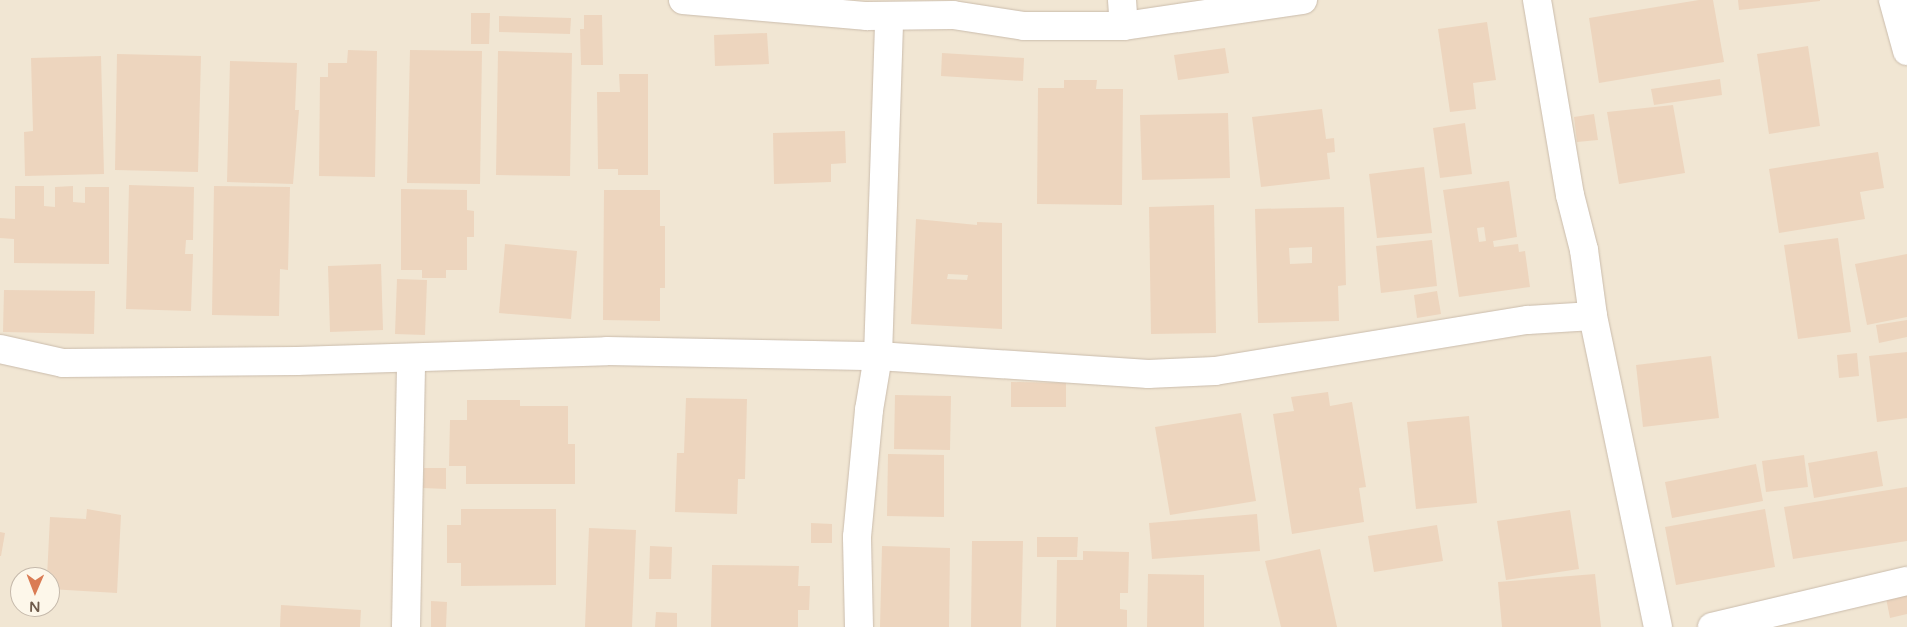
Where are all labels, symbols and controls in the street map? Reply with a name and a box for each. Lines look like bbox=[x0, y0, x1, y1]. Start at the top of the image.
north arrow bbox=[10, 567, 60, 617]
text: N bbox=[29, 598, 41, 615]

